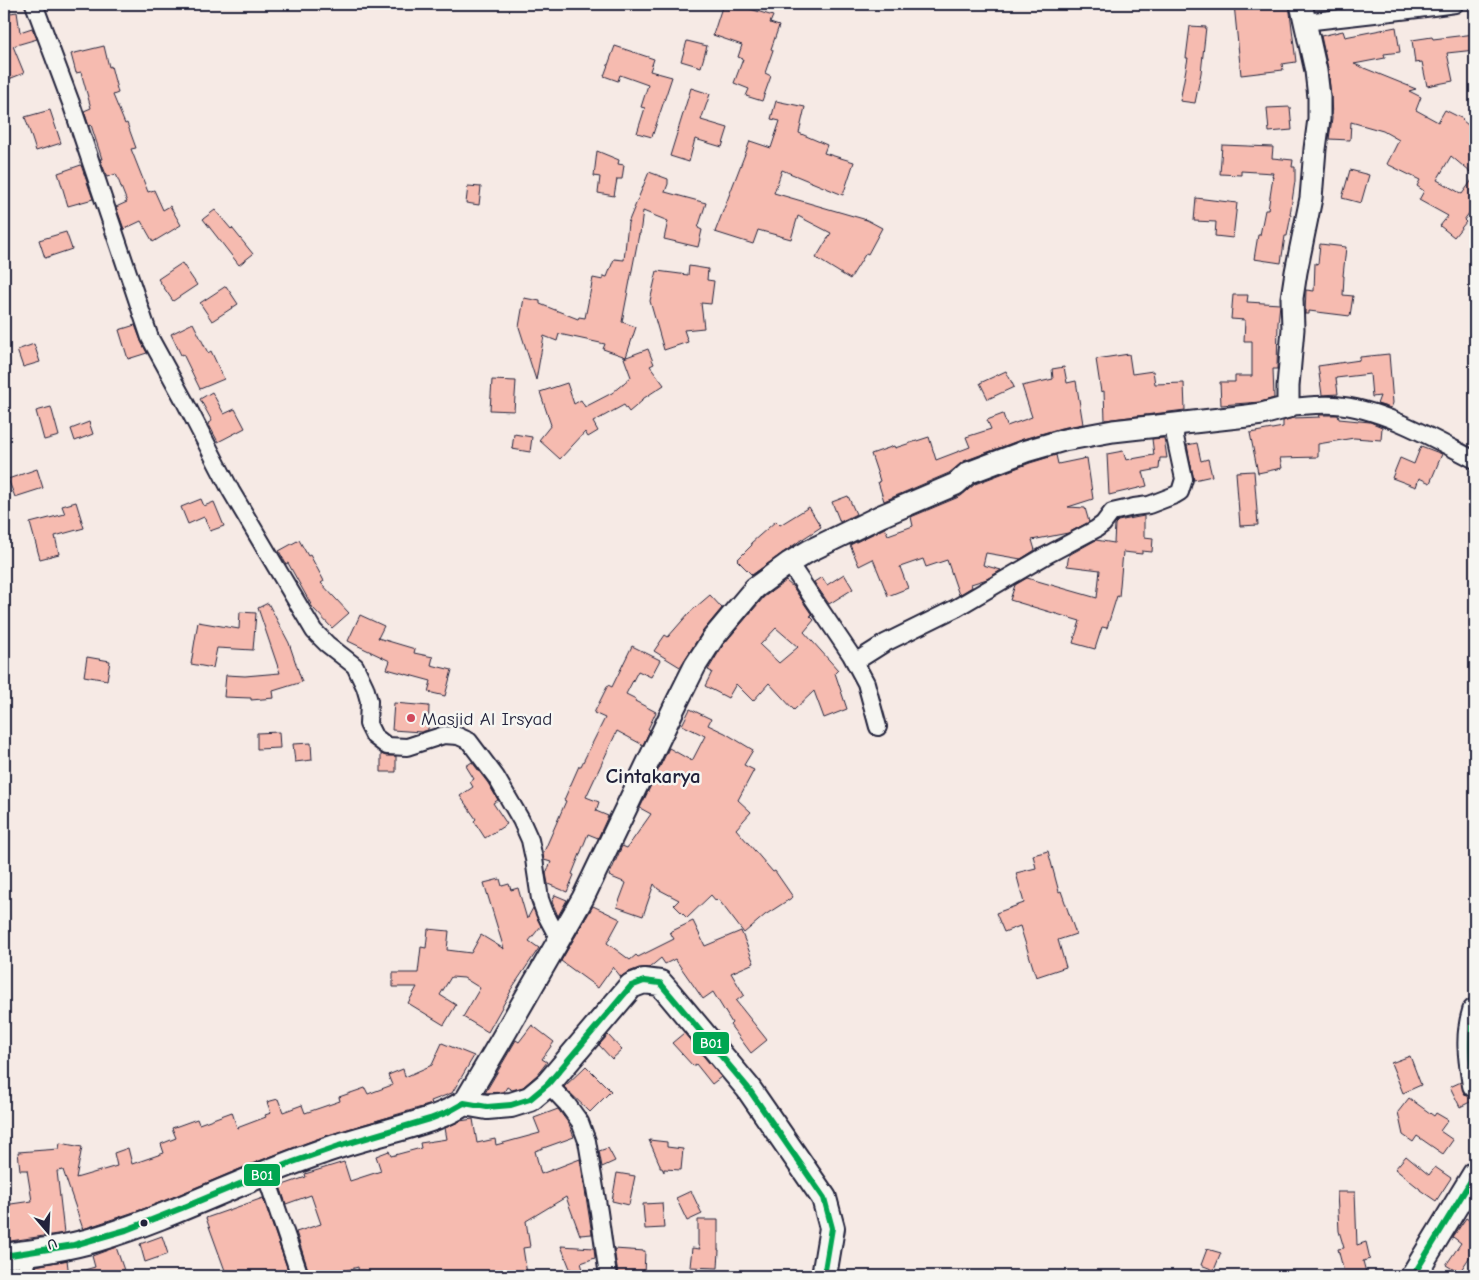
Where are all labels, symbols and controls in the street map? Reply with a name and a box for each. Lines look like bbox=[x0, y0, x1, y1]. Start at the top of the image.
place label: Masjid Al Irsyad bbox=[421, 708, 552, 730]
marker: Masjid Al Irsyad bbox=[405, 712, 417, 724]
district label: Cintakarya bbox=[605, 764, 701, 788]
line badge: B01 bbox=[692, 1031, 730, 1055]
text: B01 bbox=[700, 1035, 722, 1052]
line badge: B01 bbox=[243, 1163, 281, 1187]
text: B01 bbox=[251, 1167, 273, 1184]
north arrow bbox=[22, 1208, 72, 1258]
unlabelled marker bbox=[139, 1218, 149, 1228]
text: U bbox=[45, 1234, 59, 1253]

